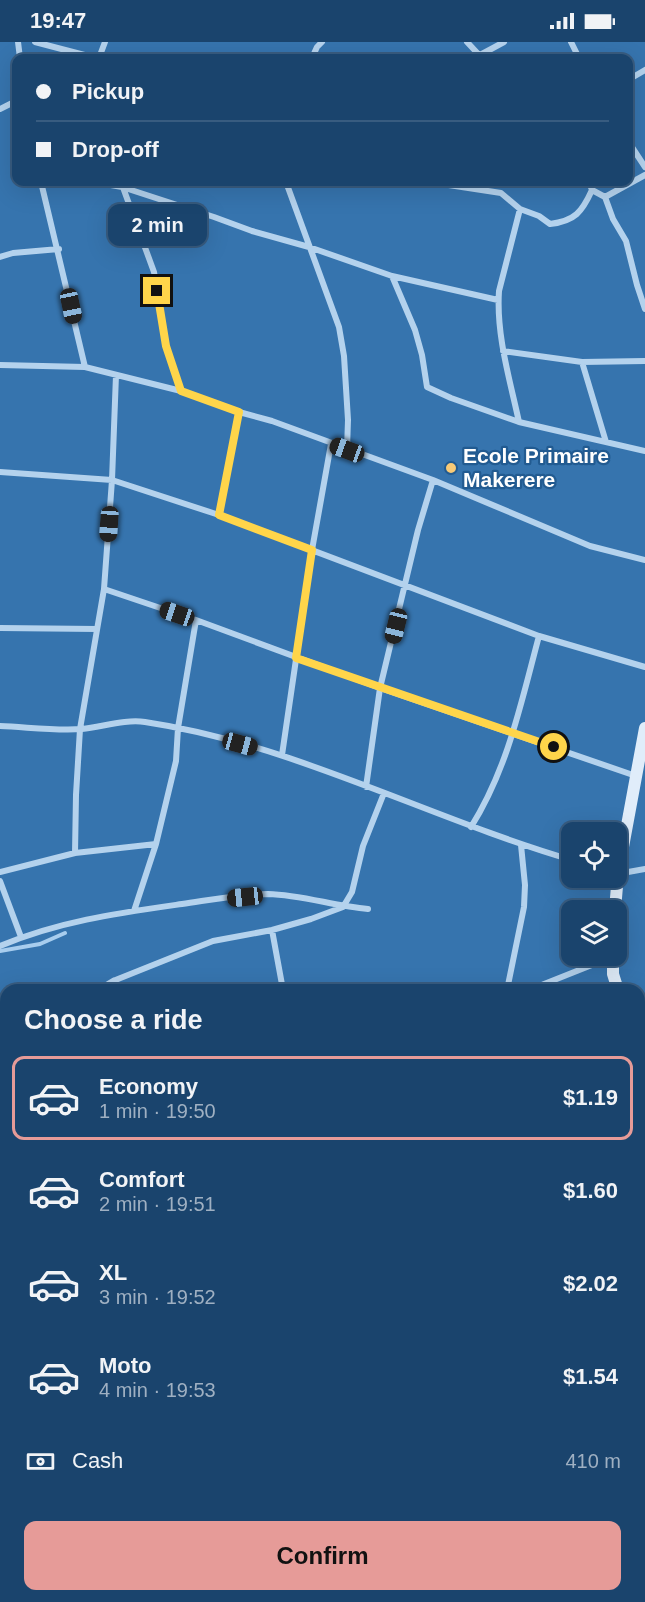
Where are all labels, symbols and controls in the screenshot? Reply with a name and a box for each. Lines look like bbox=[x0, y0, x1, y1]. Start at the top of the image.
text: 19:47 bbox=[30, 8, 86, 33]
text: Pickup bbox=[72, 79, 144, 104]
text: Drop-off bbox=[72, 137, 159, 162]
callout: 2 min bbox=[108, 204, 207, 246]
text: 2 min bbox=[131, 214, 184, 236]
route end bbox=[143, 277, 170, 304]
car bbox=[58, 287, 84, 325]
car bbox=[327, 435, 367, 465]
place label: Ecole Primaire Makerere bbox=[463, 444, 609, 491]
marker: Ecole Primaire Makerere bbox=[444, 461, 458, 475]
car bbox=[99, 505, 119, 543]
car bbox=[157, 600, 197, 628]
car bbox=[383, 606, 409, 646]
car bbox=[220, 731, 260, 757]
route start bbox=[540, 733, 567, 760]
map controls bbox=[561, 822, 627, 966]
button: locate bbox=[561, 822, 627, 888]
car bbox=[226, 886, 264, 908]
button: layers bbox=[561, 900, 627, 966]
text: Choose a ride bbox=[24, 1005, 203, 1035]
icon: car bbox=[27, 1071, 81, 1125]
text: Economy bbox=[99, 1074, 198, 1099]
text: $1.19 bbox=[563, 1085, 618, 1110]
text: 1 min · 19:50 bbox=[99, 1100, 216, 1122]
icon: car bbox=[27, 1164, 81, 1218]
text: Comfort bbox=[99, 1167, 185, 1192]
text: $1.60 bbox=[563, 1178, 618, 1203]
text: 2 min · 19:51 bbox=[99, 1193, 216, 1215]
icon: car bbox=[27, 1257, 81, 1311]
text: XL bbox=[99, 1260, 127, 1285]
text: $2.02 bbox=[563, 1271, 618, 1296]
text: 3 min · 19:52 bbox=[99, 1286, 216, 1308]
icon: car bbox=[27, 1350, 81, 1404]
text: Moto bbox=[99, 1353, 152, 1378]
text: $1.54 bbox=[563, 1364, 618, 1389]
text: 4 min · 19:53 bbox=[99, 1379, 216, 1401]
icon: cash bbox=[24, 1445, 57, 1478]
text: Cash bbox=[72, 1448, 123, 1473]
text: 410 m bbox=[565, 1450, 621, 1472]
button: Confirm bbox=[24, 1521, 621, 1590]

